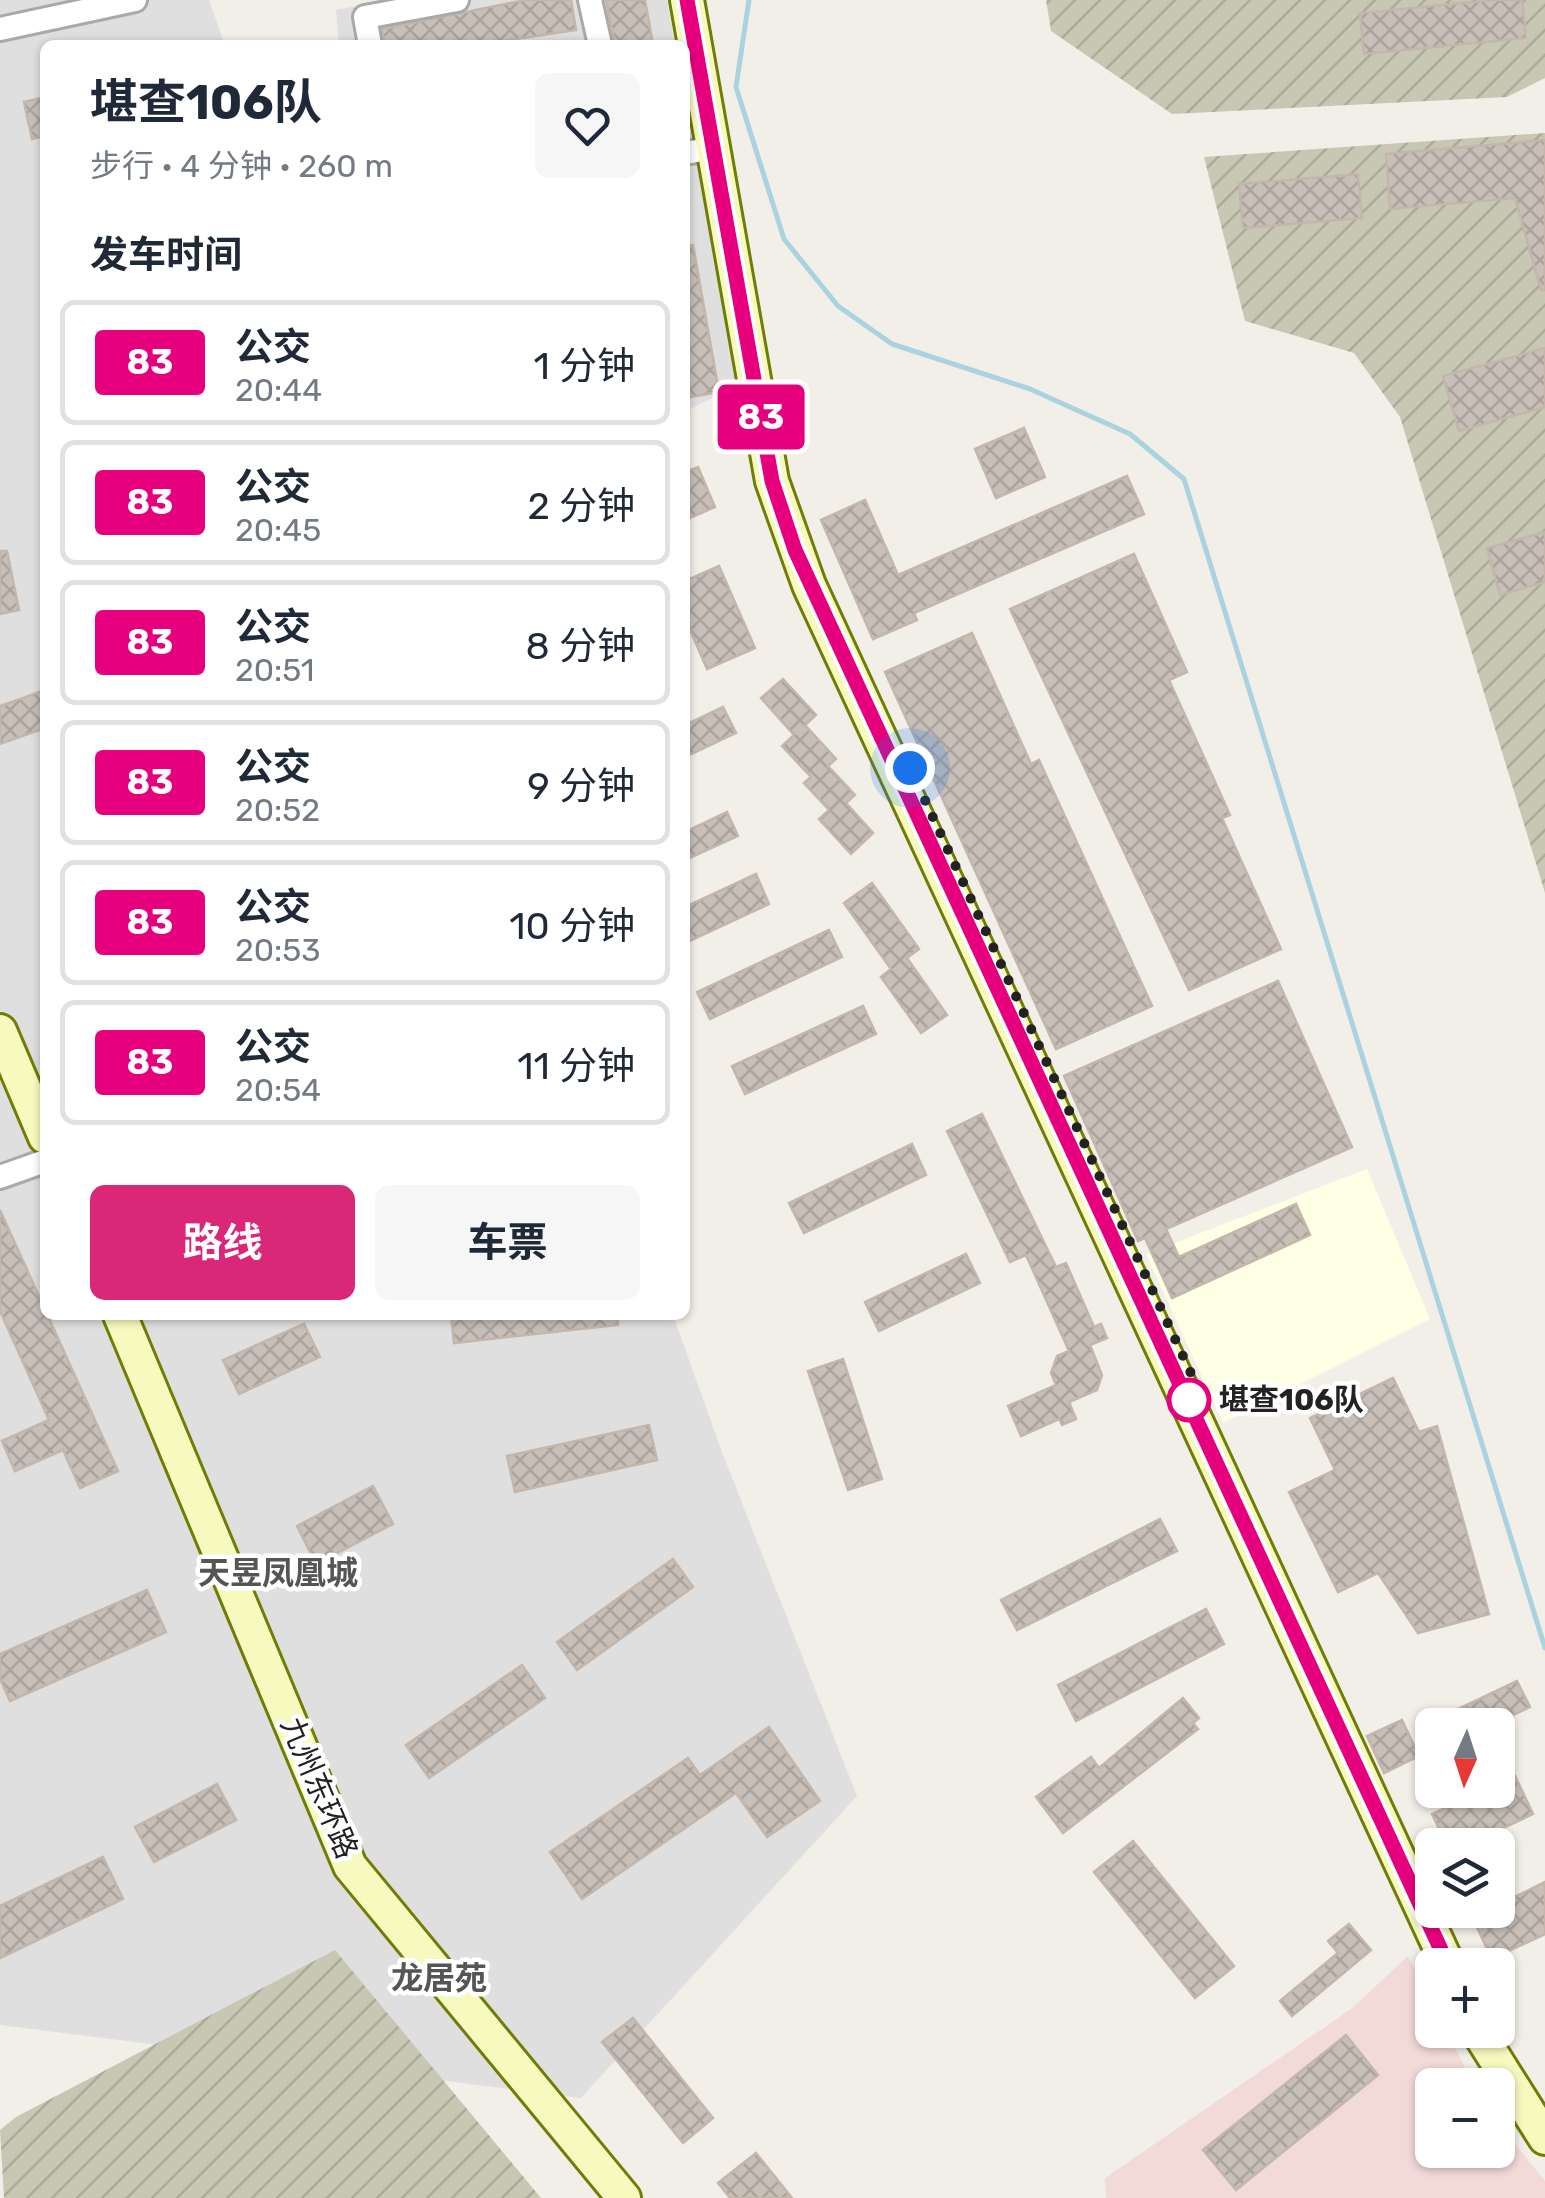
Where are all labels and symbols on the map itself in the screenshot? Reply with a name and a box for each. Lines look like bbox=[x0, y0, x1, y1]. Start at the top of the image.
line badge: 83 bbox=[716, 384, 806, 450]
your location bbox=[885, 743, 935, 793]
marker: 堪查106队 bbox=[1168, 1379, 1210, 1421]
place label: 堪查106队 bbox=[1219, 1382, 1364, 1418]
district label: 天昱凤凰城 bbox=[198, 1554, 358, 1592]
north arrow bbox=[1415, 1708, 1515, 1808]
street label: 九州东环路 bbox=[273, 1712, 365, 1864]
district label: 龙居苑 bbox=[391, 1959, 487, 1997]

